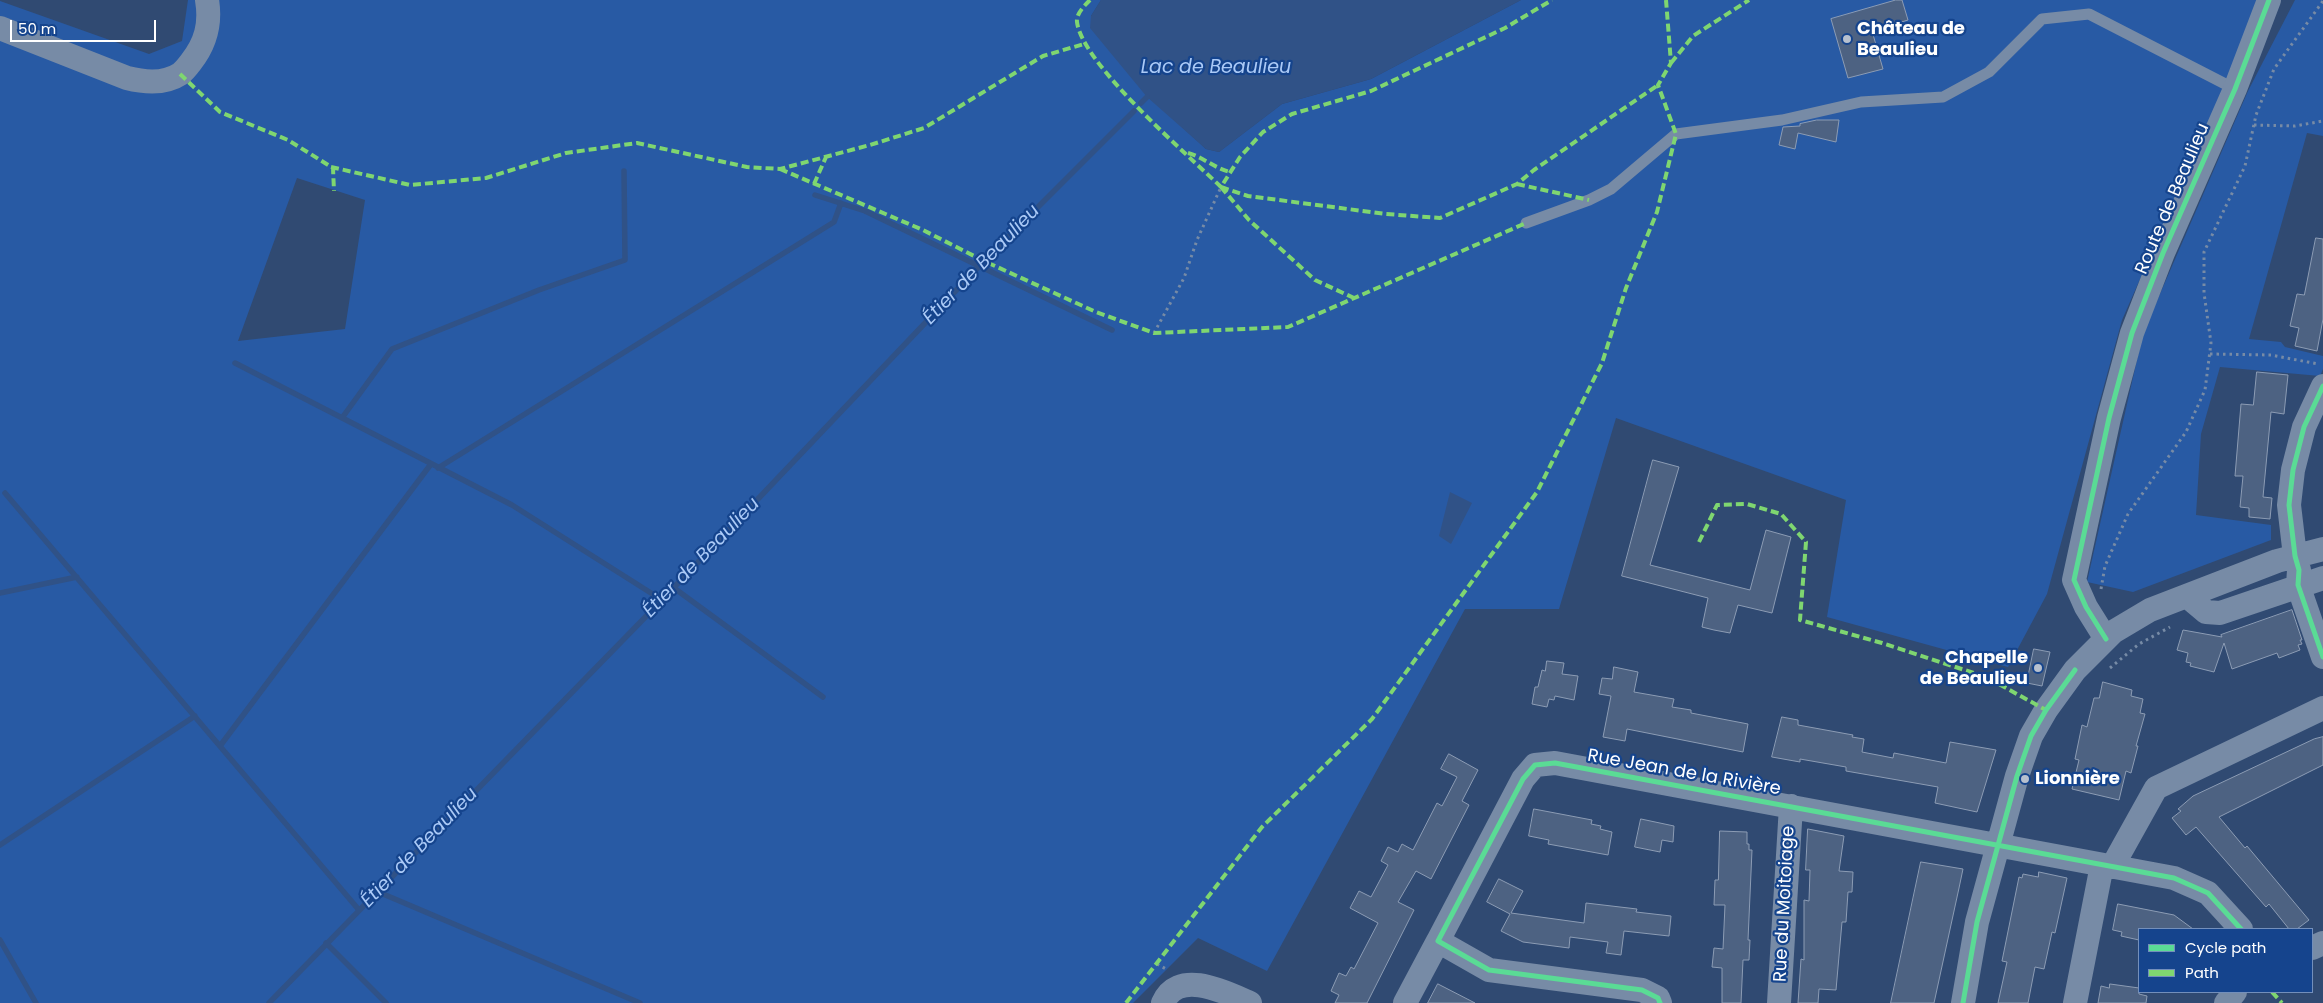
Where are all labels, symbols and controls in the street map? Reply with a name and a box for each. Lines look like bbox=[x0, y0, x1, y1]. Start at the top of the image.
scale bar bbox=[12, 10, 159, 42]
text: 50 m bbox=[18, 18, 56, 39]
place label: Château de Beaulieu bbox=[1857, 18, 1965, 60]
marker: Château de Beaulieu bbox=[1841, 33, 1853, 45]
water label: Lac de Beaulieu bbox=[1141, 57, 1291, 79]
street label: Route de Beaulieu bbox=[2131, 120, 2215, 278]
water label: Étier de Beaulieu bbox=[919, 200, 1045, 330]
water label: Étier de Beaulieu bbox=[639, 493, 765, 623]
place label: Chapelle de Beaulieu bbox=[1920, 647, 2028, 690]
marker: Chapelle de Beaulieu bbox=[2032, 662, 2044, 674]
street label: Rue Jean de la Rivière bbox=[1586, 745, 1782, 801]
place label: Lionnière bbox=[2035, 768, 2120, 790]
marker: Lionnière bbox=[2019, 773, 2031, 785]
water label: Étier de Beaulieu bbox=[357, 783, 483, 913]
street label: Rue du Moitoiage bbox=[1770, 825, 1800, 983]
legend bbox=[2138, 928, 2313, 993]
text: Cycle path bbox=[2185, 937, 2266, 958]
text: Path bbox=[2185, 962, 2219, 983]

